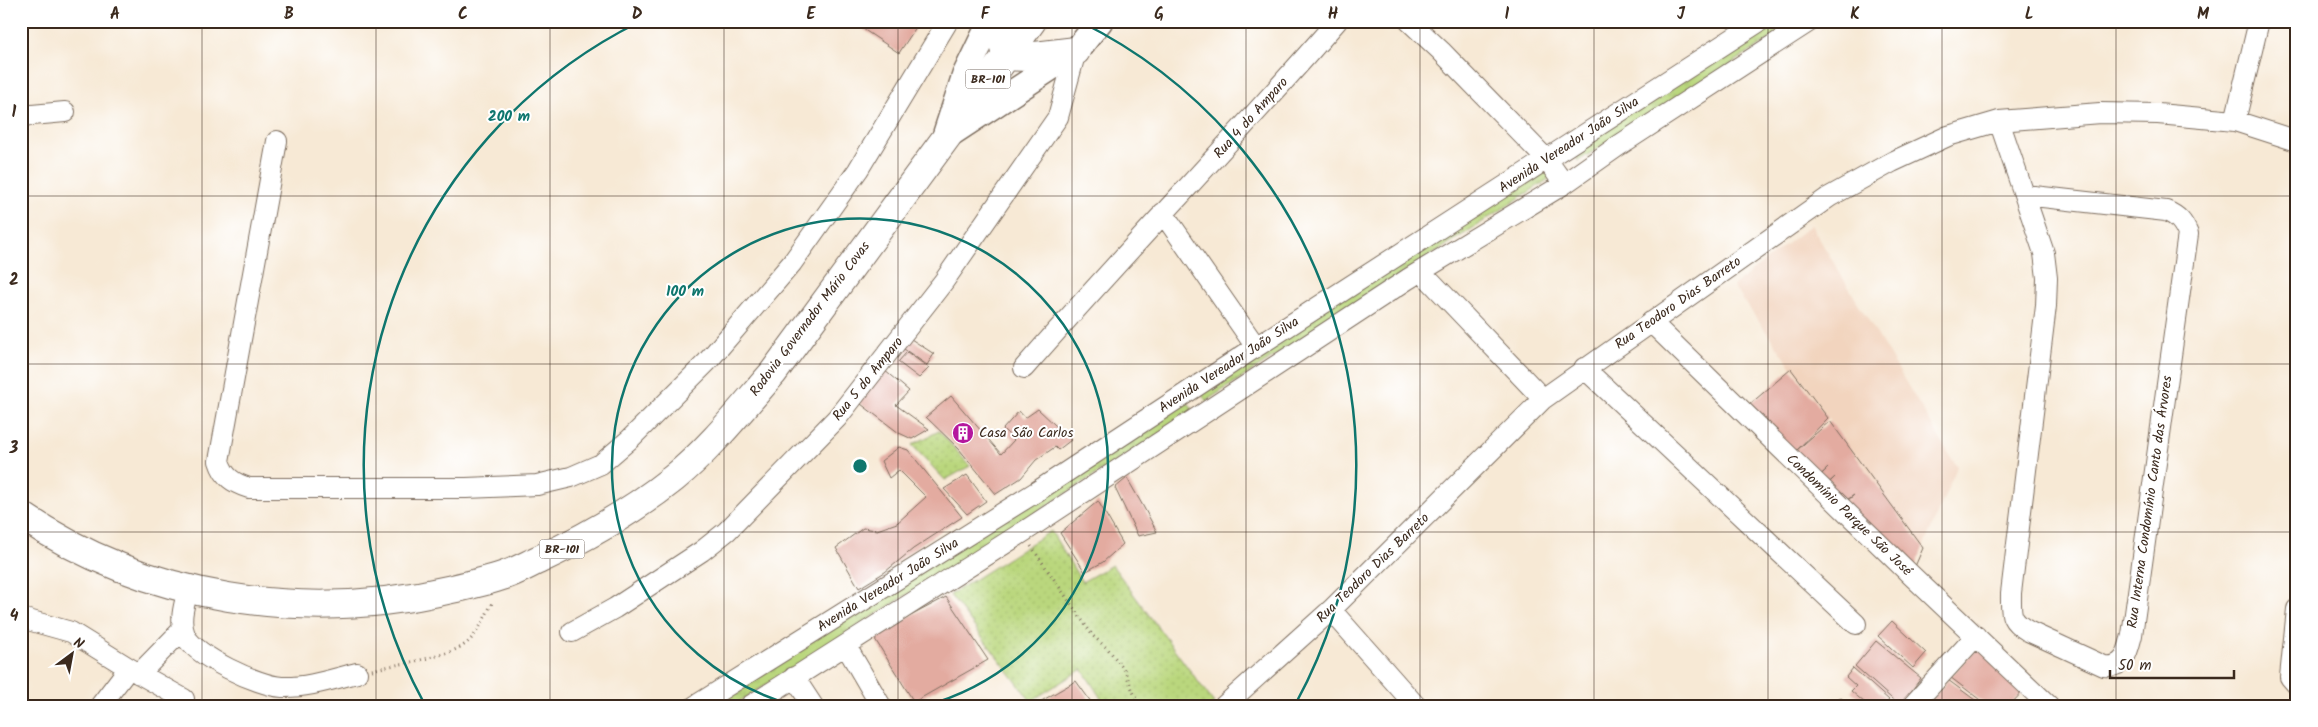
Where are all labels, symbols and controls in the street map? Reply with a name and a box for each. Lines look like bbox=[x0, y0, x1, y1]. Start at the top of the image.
text: A bbox=[110, 2, 120, 27]
text: B bbox=[284, 2, 294, 27]
text: C bbox=[458, 2, 468, 27]
text: D bbox=[632, 2, 643, 27]
text: E bbox=[807, 2, 817, 27]
text: F bbox=[981, 2, 991, 27]
text: G bbox=[1154, 2, 1164, 27]
text: H bbox=[1328, 2, 1338, 27]
text: I bbox=[1505, 2, 1510, 27]
text: J bbox=[1677, 2, 1686, 27]
text: K bbox=[1850, 2, 1860, 27]
text: L bbox=[2025, 2, 2033, 27]
text: M bbox=[2197, 2, 2210, 27]
road number: BR-101 bbox=[966, 70, 1010, 88]
street label: Rua 4 do Amparo bbox=[1208, 72, 1294, 164]
street label: Avenida Vereador João Silva bbox=[1494, 91, 1644, 199]
text: 1 bbox=[12, 100, 17, 125]
text: 200 m bbox=[488, 105, 530, 129]
street label: Rodovia Governador Mário Covas bbox=[744, 237, 876, 401]
street label: Rua Teodoro Dias Barreto bbox=[1610, 251, 1746, 355]
text: 2 bbox=[9, 268, 19, 293]
text: 100 m bbox=[666, 280, 704, 304]
street label: Avenida Vereador João Silva bbox=[1154, 311, 1304, 419]
street label: Rua 5 do Amparo bbox=[827, 332, 909, 426]
street label: Rua Interna Condomínio Canto das Árvores bbox=[2121, 374, 2179, 630]
building icon: Casa São Carlos bbox=[951, 421, 975, 445]
place label: Casa São Carlos bbox=[979, 422, 1073, 444]
text: 3 bbox=[9, 436, 19, 461]
street label: Condomínio Parque São José bbox=[1781, 449, 1918, 582]
centre of rings bbox=[851, 457, 869, 475]
street label: Rua Teodoro Dias Barreto bbox=[1311, 508, 1435, 628]
street label: Avenida Vereador João Silva bbox=[813, 532, 963, 638]
road number: BR-101 bbox=[540, 540, 584, 558]
text: 4 bbox=[10, 604, 19, 629]
north arrow bbox=[48, 630, 98, 680]
text: N bbox=[69, 632, 88, 656]
scale bar bbox=[2110, 647, 2234, 679]
text: 50 m bbox=[2118, 654, 2152, 678]

